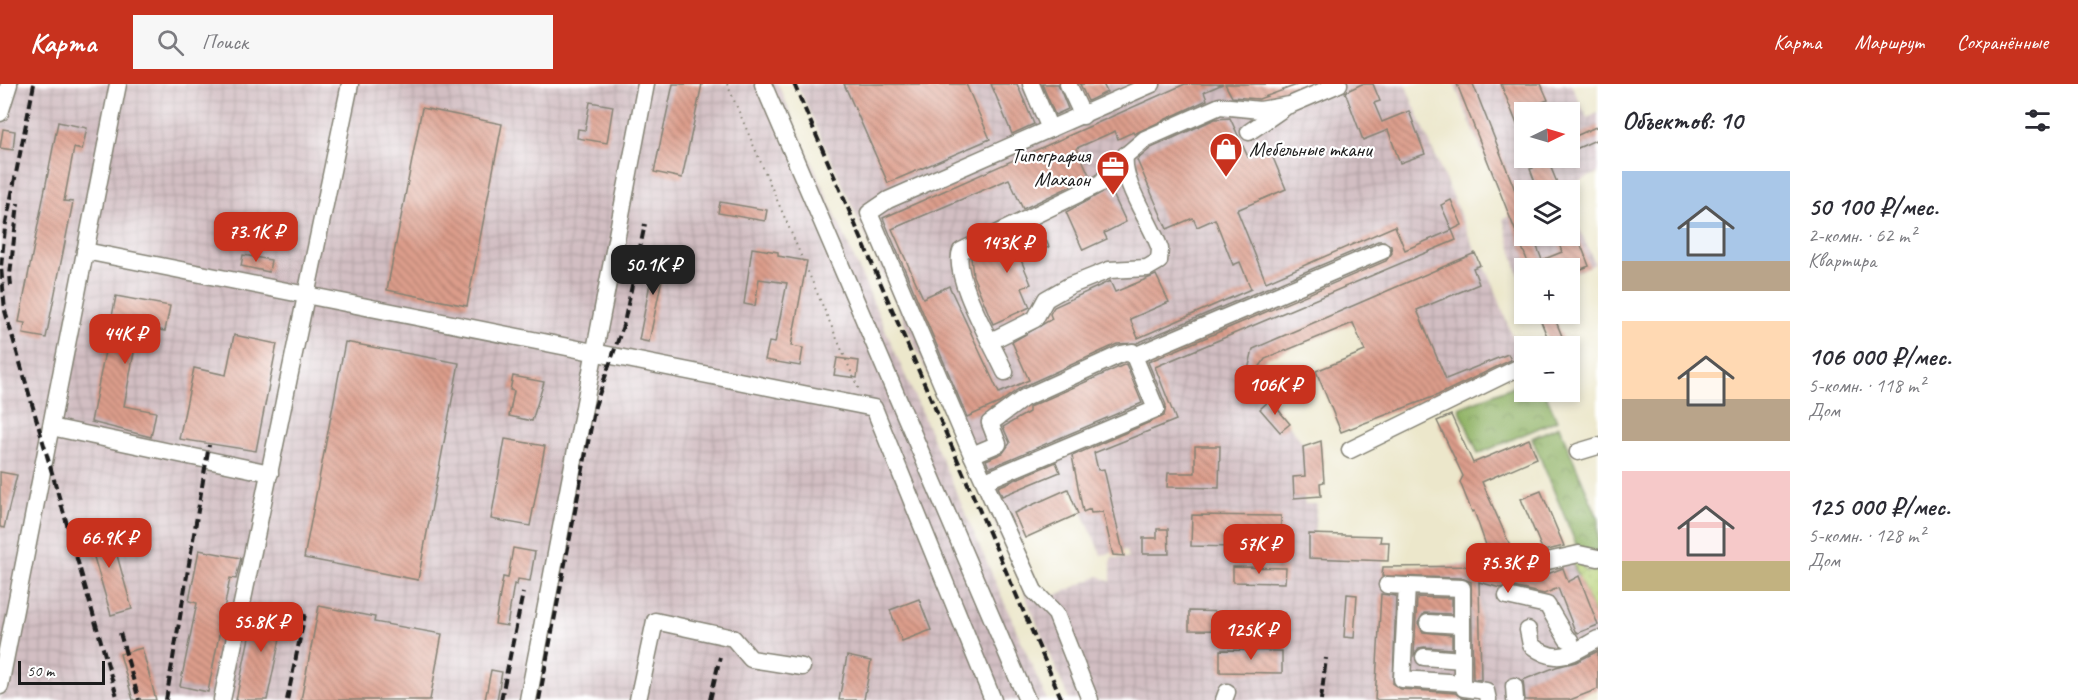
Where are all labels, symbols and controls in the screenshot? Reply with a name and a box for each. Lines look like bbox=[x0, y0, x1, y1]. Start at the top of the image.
search box bbox=[133, 15, 553, 69]
text: Карта bbox=[30, 25, 97, 60]
icon: search bbox=[154, 26, 187, 59]
text: Поиск bbox=[202, 28, 248, 56]
text: Карта bbox=[1773, 29, 1822, 55]
text: Маршрут bbox=[1855, 29, 1924, 55]
text: Сохранённые bbox=[1957, 29, 2048, 55]
north arrow bbox=[1514, 102, 1580, 168]
map controls bbox=[1514, 102, 1580, 402]
text: Объектов: 10 bbox=[1622, 104, 1742, 137]
icon: filters bbox=[2021, 104, 2054, 137]
shop icon: Мебельные ткани bbox=[1208, 131, 1244, 178]
place label: Мебельные ткани bbox=[1249, 136, 1374, 162]
place label: Типография Махаон bbox=[1011, 142, 1092, 192]
office icon: Типография Махаон bbox=[1095, 149, 1131, 196]
button: layers bbox=[1514, 180, 1580, 246]
text: 50 100 ₽/мес. bbox=[1808, 190, 1939, 223]
icon: home bbox=[1670, 195, 1742, 267]
pin: 73.1K ₽ bbox=[201, 212, 311, 263]
text: 73.1K ₽ bbox=[228, 219, 284, 244]
pin: 143K ₽ bbox=[958, 223, 1056, 274]
text: 2-комн. · 62 m² bbox=[1808, 223, 1916, 248]
text: 143K ₽ bbox=[981, 230, 1033, 255]
pin: 50.1K ₽ bbox=[598, 245, 708, 296]
text: Квартира bbox=[1808, 248, 1876, 273]
text: 50.1K ₽ bbox=[625, 252, 681, 277]
button: + bbox=[1514, 258, 1580, 324]
pin: 44K ₽ bbox=[83, 314, 167, 365]
text: 44K ₽ bbox=[103, 321, 147, 346]
button: − bbox=[1514, 336, 1580, 402]
text: 106 000 ₽/мес. bbox=[1808, 340, 1951, 373]
icon: home bbox=[1670, 345, 1742, 417]
pin: 106K ₽ bbox=[1226, 365, 1324, 416]
text: 106K ₽ bbox=[1249, 372, 1301, 397]
text: 5-комн. · 118 m² bbox=[1808, 373, 1925, 398]
text: Дом bbox=[1808, 398, 1840, 423]
text: 125 000 ₽/мес. bbox=[1808, 490, 1950, 523]
icon: home bbox=[1670, 495, 1742, 567]
pin: 66.9K ₽ bbox=[54, 518, 164, 569]
text: 5-комн. · 128 m² bbox=[1808, 523, 1925, 548]
pin: 57K ₽ bbox=[1217, 524, 1301, 575]
text: 66.9K ₽ bbox=[81, 525, 137, 550]
text: 57K ₽ bbox=[1238, 531, 1280, 556]
pin: 75.3K ₽ bbox=[1453, 543, 1563, 594]
text: Дом bbox=[1808, 548, 1840, 573]
text: 75.3K ₽ bbox=[1480, 550, 1536, 575]
pin: 55.8K ₽ bbox=[206, 602, 316, 653]
text: 55.8K ₽ bbox=[233, 609, 289, 634]
pin: 125K ₽ bbox=[1202, 610, 1300, 661]
text: 125K ₽ bbox=[1225, 617, 1277, 642]
scale bar bbox=[18, 658, 105, 686]
text: 50 m bbox=[27, 661, 54, 681]

